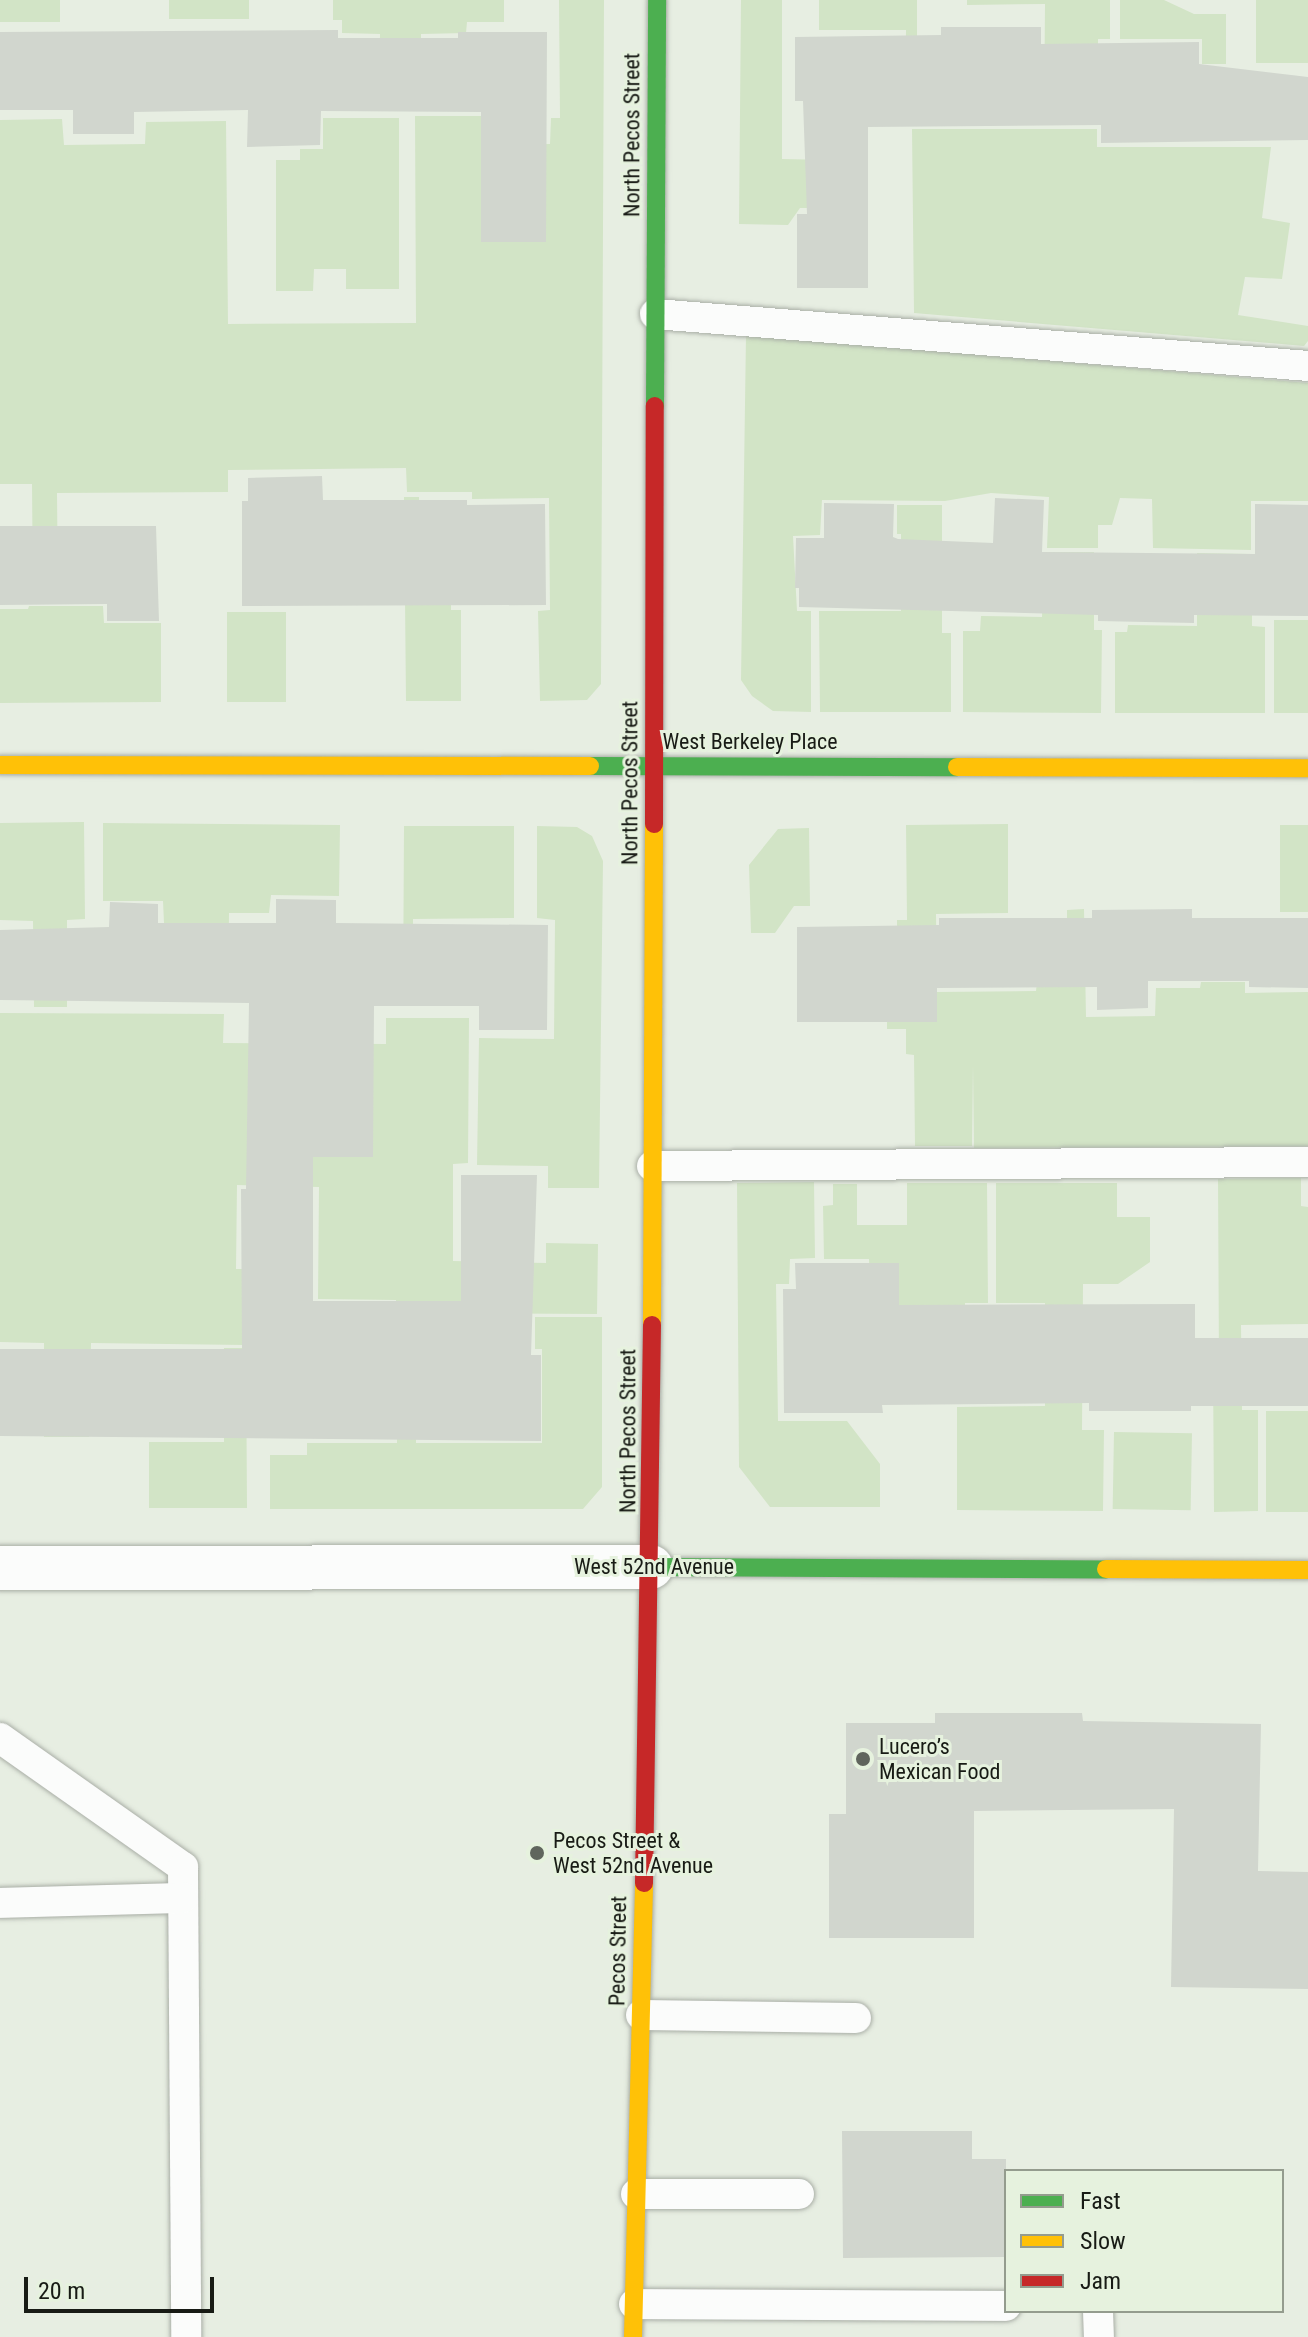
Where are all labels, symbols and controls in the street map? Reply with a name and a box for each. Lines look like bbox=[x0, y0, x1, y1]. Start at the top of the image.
street label: North Pecos Street bbox=[619, 53, 645, 217]
street label: North Pecos Street bbox=[617, 701, 643, 865]
street label: West Berkeley Place bbox=[662, 729, 838, 755]
street label: North Pecos Street bbox=[615, 1349, 641, 1513]
street label: West 52nd Avenue bbox=[574, 1554, 734, 1580]
place label: Lucero’s Mexican Food bbox=[879, 1733, 1000, 1784]
marker: Lucero’s Mexican Food bbox=[854, 1750, 872, 1768]
place label: Pecos Street & West 52nd Avenue bbox=[553, 1827, 713, 1878]
marker: Pecos Street & West 52nd Avenue bbox=[528, 1844, 546, 1862]
street label: Pecos Street bbox=[604, 1896, 632, 2006]
legend bbox=[1004, 2169, 1284, 2313]
text: Fast bbox=[1080, 2187, 1121, 2215]
text: Slow bbox=[1080, 2227, 1126, 2255]
scale bar bbox=[28, 2261, 218, 2311]
text: Jam bbox=[1080, 2267, 1121, 2295]
text: 20 m bbox=[38, 2277, 85, 2305]

